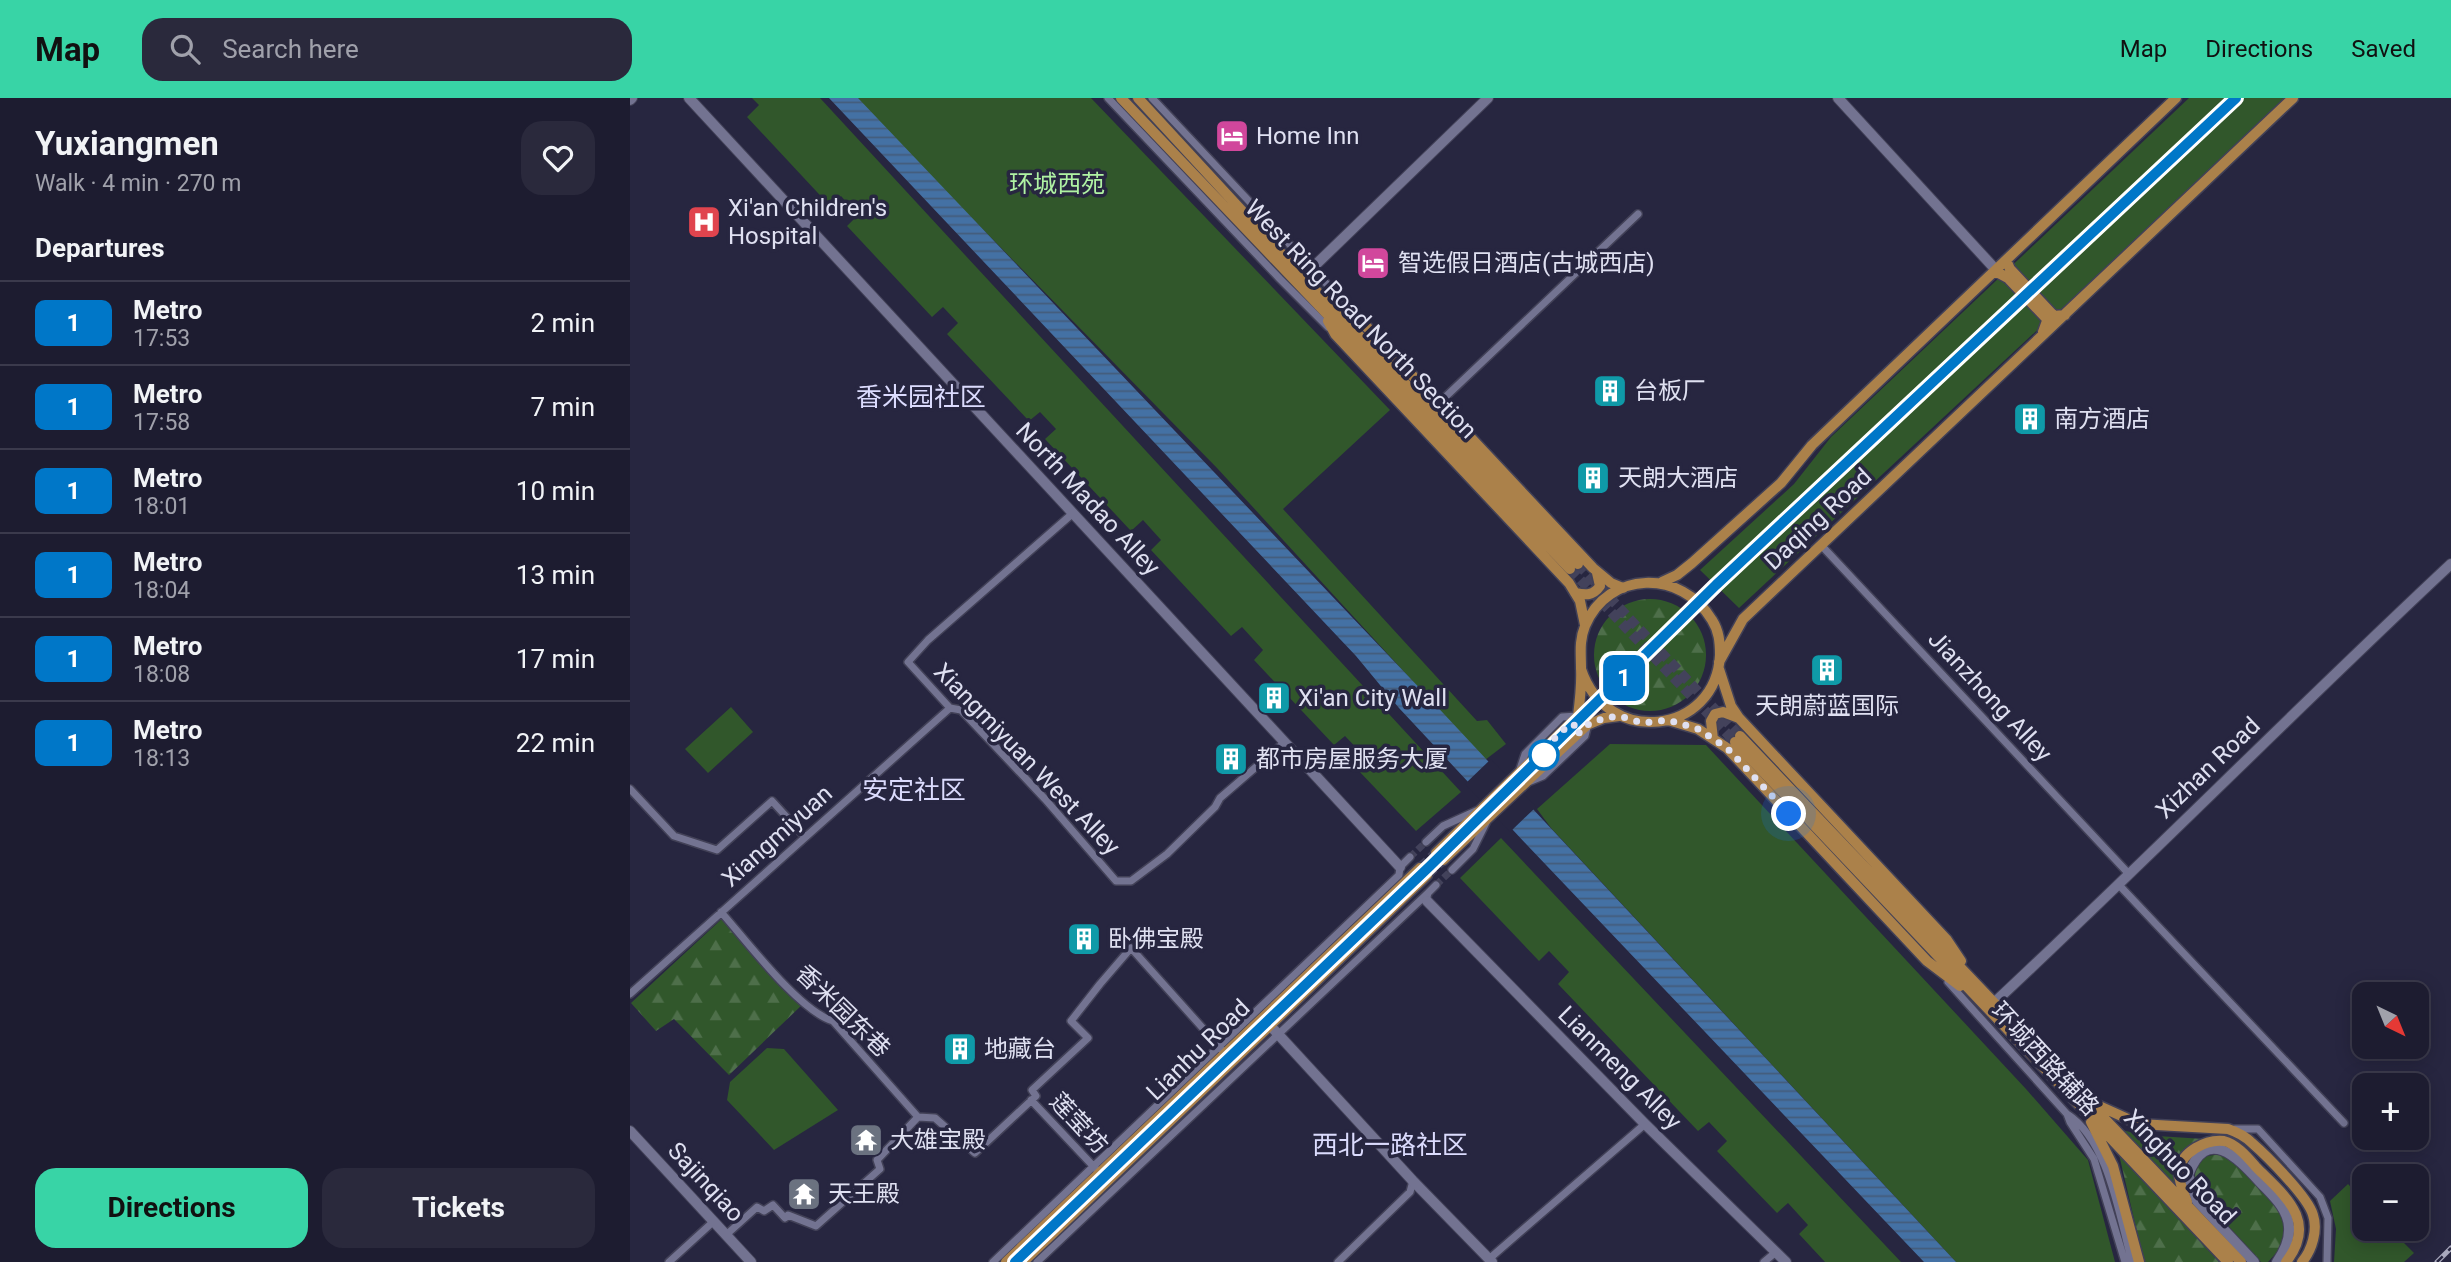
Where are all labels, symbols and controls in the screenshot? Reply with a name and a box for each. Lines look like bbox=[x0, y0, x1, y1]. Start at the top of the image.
search box bbox=[142, 18, 632, 81]
text: Map bbox=[35, 30, 100, 69]
icon: search bbox=[166, 30, 204, 68]
text: Search here bbox=[222, 34, 359, 64]
text: Map bbox=[2120, 35, 2167, 63]
text: Directions bbox=[2205, 35, 2313, 63]
text: Saved bbox=[2351, 35, 2416, 63]
hotel icon: Home Inn bbox=[1213, 117, 1251, 155]
button: heart bbox=[521, 121, 595, 195]
place label: Home Inn bbox=[1256, 122, 1360, 150]
text: Yuxiangmen bbox=[35, 124, 219, 163]
text: Walk · 4 min · 270 m bbox=[35, 170, 241, 197]
park label: 环城西苑 bbox=[1009, 170, 1105, 198]
place label: Xi'an Children's Hospital bbox=[728, 194, 887, 250]
street label: West Ring Road North Section bbox=[1239, 194, 1483, 444]
hospital icon: Xi'an Children's Hospital bbox=[685, 203, 723, 241]
text: Departures bbox=[35, 233, 165, 263]
hotel icon: 智选假日酒店(古城西店) bbox=[1354, 244, 1392, 282]
place label: 智选假日酒店(古城西店) bbox=[1398, 249, 1655, 277]
text: Metro bbox=[133, 295, 202, 325]
text: 2 min bbox=[530, 308, 595, 338]
text: 1 bbox=[67, 309, 80, 337]
text: 17:53 bbox=[133, 325, 190, 352]
building icon: 台板厂 bbox=[1591, 372, 1629, 410]
place label: 台板厂 bbox=[1634, 377, 1706, 405]
text: Metro bbox=[133, 379, 202, 409]
district label: 香米园社区 bbox=[856, 382, 986, 412]
text: 7 min bbox=[530, 392, 595, 422]
text: 1 bbox=[67, 393, 80, 421]
building icon: 南方酒店 bbox=[2011, 400, 2049, 438]
place label: 南方酒店 bbox=[2054, 405, 2150, 433]
text: 17:58 bbox=[133, 409, 190, 436]
street label: North Madao Alley bbox=[1010, 417, 1166, 581]
building icon: 天朗大酒店 bbox=[1574, 459, 1612, 497]
street label: Daqing Road bbox=[1759, 462, 1877, 576]
text: Metro bbox=[133, 463, 202, 493]
place label: 天朗大酒店 bbox=[1618, 464, 1738, 492]
text: 10 min bbox=[516, 476, 595, 506]
text: 1 bbox=[67, 477, 80, 505]
text: 18:01 bbox=[133, 493, 190, 520]
text: Metro bbox=[133, 547, 202, 577]
text: 13 min bbox=[516, 560, 595, 590]
text: 1 bbox=[67, 561, 80, 589]
text: 18:04 bbox=[133, 577, 190, 604]
street label: Jianzhong Alley bbox=[1922, 625, 2058, 768]
text: Metro bbox=[133, 631, 202, 661]
text: 17 min bbox=[516, 644, 595, 674]
text: 1 bbox=[67, 645, 80, 673]
building icon: 天朗蔚蓝国际 bbox=[1808, 651, 1846, 689]
line badge: 1 bbox=[1601, 655, 1647, 701]
street label: Xiangmiyuan West Alley bbox=[928, 657, 1126, 861]
text: 18:08 bbox=[133, 661, 190, 688]
text: 1 bbox=[1617, 664, 1631, 692]
building icon: Xi'an City Wall bbox=[1255, 679, 1293, 717]
place label: Xi'an City Wall bbox=[1298, 684, 1447, 712]
place label: 天朗蔚蓝国际 bbox=[1755, 692, 1899, 720]
street label: Xizhan Road bbox=[2150, 712, 2266, 824]
text: Metro bbox=[133, 715, 202, 745]
text: 22 min bbox=[516, 728, 595, 758]
text: 1 bbox=[67, 729, 80, 757]
building icon: 都市房屋服务大厦 bbox=[1212, 740, 1250, 778]
unlabelled marker bbox=[1529, 740, 1559, 770]
text: 18:13 bbox=[133, 745, 190, 772]
place label: 都市房屋服务大厦 bbox=[1256, 745, 1448, 773]
district label: 安定社区 bbox=[862, 775, 966, 805]
street label: Xiangmiyuan bbox=[716, 779, 838, 893]
your location bbox=[1771, 796, 1806, 831]
building icon: 卧佛宝殿 bbox=[1065, 920, 1103, 958]
place label: 卧佛宝殿 bbox=[1108, 925, 1204, 953]
street label: 香米园东巷 bbox=[790, 959, 896, 1063]
north arrow bbox=[2352, 982, 2429, 1059]
map controls bbox=[2352, 982, 2429, 1241]
street label: Lianhu Road bbox=[1141, 994, 1255, 1106]
street label: 环城西路辅路 bbox=[1986, 997, 2104, 1121]
street label: Lianmeng Alley bbox=[1553, 1001, 1688, 1136]
building icon: 地藏台 bbox=[941, 1030, 979, 1068]
place label: 地藏台 bbox=[984, 1035, 1056, 1063]
button: + bbox=[2352, 1073, 2429, 1150]
street label: 莲莹坊 bbox=[1044, 1087, 1114, 1159]
street label: Xinghuo Road bbox=[2118, 1104, 2242, 1230]
temple icon: 大雄宝殿 bbox=[847, 1121, 885, 1159]
place label: 大雄宝殿 bbox=[890, 1126, 986, 1154]
district label: 西北一路社区 bbox=[1312, 1130, 1468, 1160]
street label: Sajinqiao bbox=[662, 1136, 750, 1228]
button: − bbox=[2352, 1164, 2429, 1241]
button: Directions bbox=[35, 1168, 308, 1248]
button: Tickets bbox=[322, 1168, 595, 1248]
temple icon: 天王殿 bbox=[785, 1175, 823, 1213]
place label: 天王殿 bbox=[828, 1180, 900, 1208]

